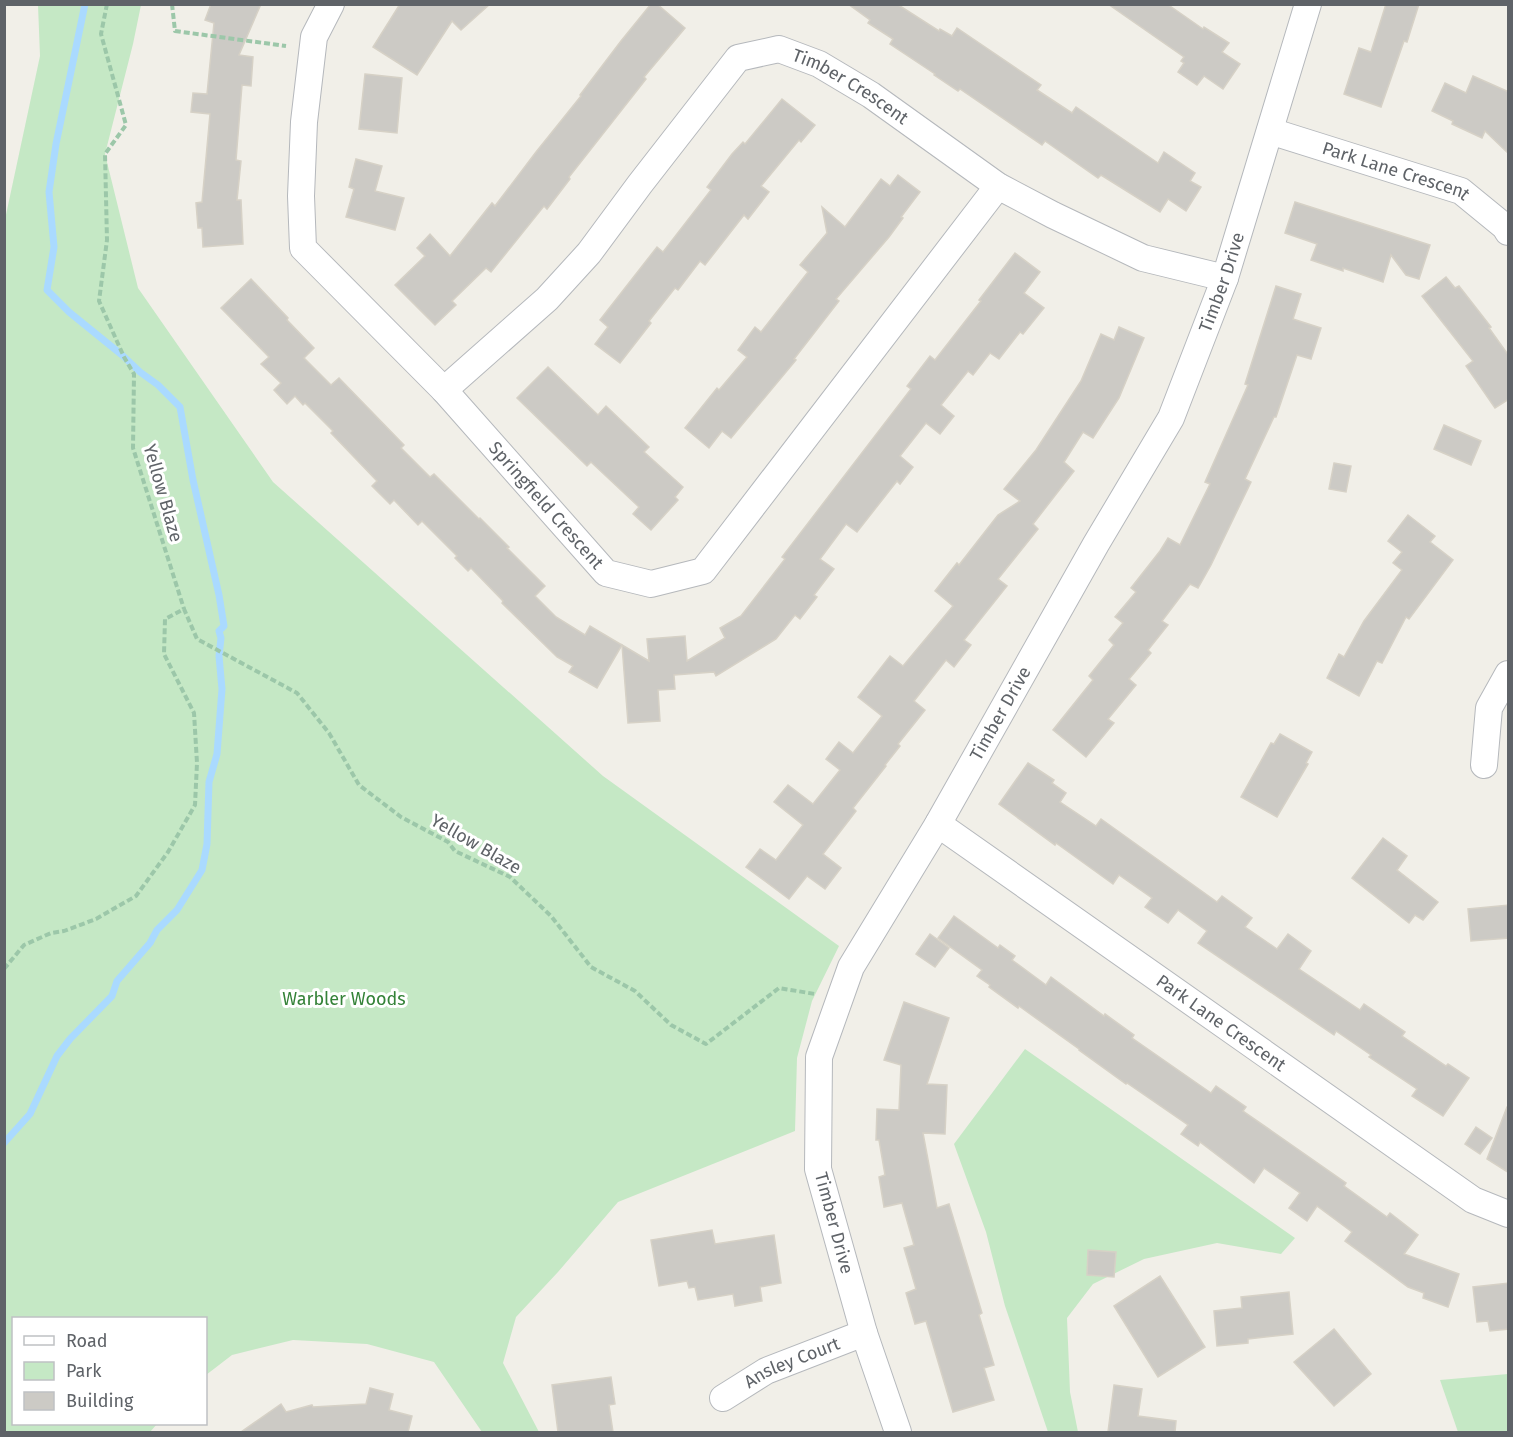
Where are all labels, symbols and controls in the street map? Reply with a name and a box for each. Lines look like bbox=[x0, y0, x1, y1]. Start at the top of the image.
street label: Timber Crescent bbox=[789, 44, 913, 130]
street label: Park Lane Crescent bbox=[1319, 137, 1475, 205]
street label: Timber Drive bbox=[1194, 230, 1249, 335]
street label: Springfield Crescent bbox=[484, 437, 609, 574]
street label: Yellow Blaze bbox=[139, 442, 187, 544]
street label: Timber Drive bbox=[965, 662, 1036, 764]
street label: Yellow Blaze bbox=[427, 809, 525, 879]
street label: Park Lane Crescent bbox=[1152, 970, 1291, 1076]
park label: Warbler Woods bbox=[282, 988, 406, 1010]
street label: Timber Drive bbox=[810, 1170, 858, 1276]
legend bbox=[12, 1317, 207, 1425]
text: Road bbox=[66, 1330, 108, 1352]
street label: Ansley Court bbox=[740, 1332, 843, 1393]
text: Park bbox=[66, 1360, 102, 1382]
text: Building bbox=[66, 1390, 134, 1412]

